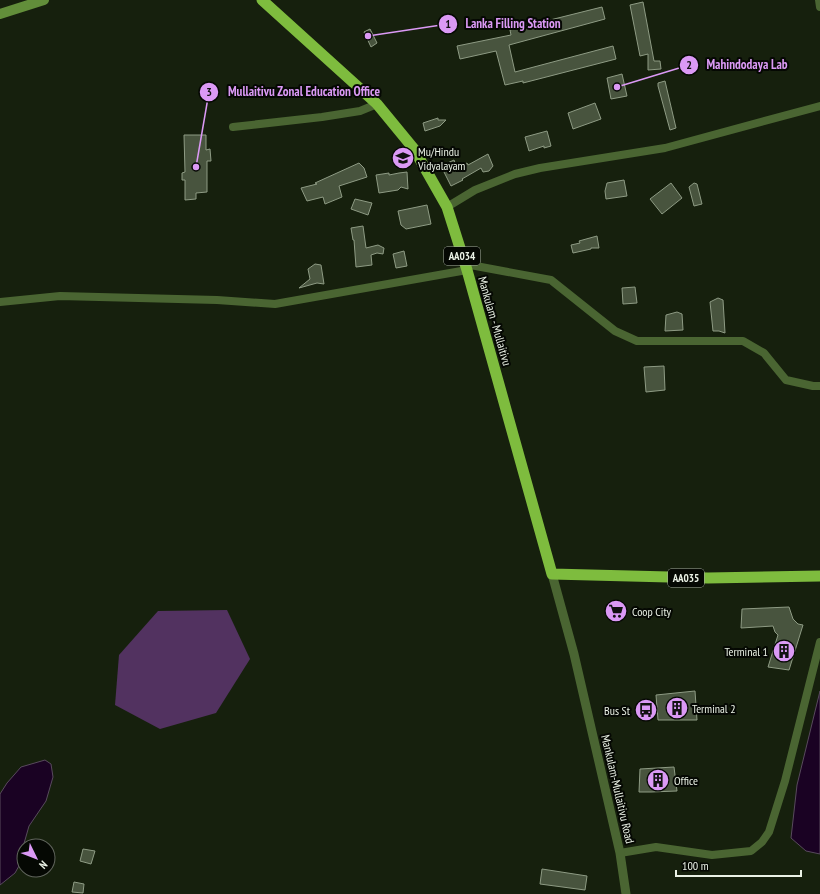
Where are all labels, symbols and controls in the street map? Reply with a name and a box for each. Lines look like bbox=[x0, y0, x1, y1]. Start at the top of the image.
callout: Lanka Filling Station bbox=[438, 11, 569, 36]
text: Lanka Filling Station bbox=[465, 15, 561, 32]
text: 1 bbox=[445, 16, 451, 31]
callout: Mahindodaya Lab bbox=[679, 52, 796, 77]
text: Mahindodaya Lab bbox=[706, 56, 788, 73]
text: 2 bbox=[686, 57, 692, 72]
callout: Mullaitivu Zonal Education Office bbox=[199, 79, 388, 104]
text: Mullaitivu Zonal Education Office bbox=[228, 83, 380, 100]
text: 3 bbox=[206, 84, 212, 99]
place label: Mu/Hindu Vidyalayam bbox=[417, 144, 466, 173]
school or university icon: Mu/Hindu Vidyalayam bbox=[390, 145, 416, 171]
road number: AA034 bbox=[444, 247, 480, 265]
street label: Mankulam - Mullaitivu bbox=[475, 275, 515, 367]
road number: AA035 bbox=[668, 569, 704, 587]
supermarket icon: Coop City bbox=[603, 598, 629, 624]
place label: Coop City bbox=[632, 604, 672, 619]
building icon: Terminal 1 bbox=[771, 638, 797, 664]
place label: Terminal 1 bbox=[724, 644, 768, 659]
building icon: Terminal 2 bbox=[664, 695, 690, 721]
bus stop icon: Bus St bbox=[633, 697, 659, 723]
place label: Terminal 2 bbox=[692, 701, 736, 716]
place label: Bus St bbox=[604, 703, 631, 718]
street label: Mankulam-Mullaitivu Road bbox=[598, 733, 638, 845]
building icon: Office bbox=[645, 767, 671, 793]
place label: Office bbox=[674, 773, 698, 788]
north arrow bbox=[16, 838, 56, 878]
scale bar bbox=[676, 852, 801, 878]
text: N bbox=[36, 858, 50, 872]
text: 100 m bbox=[682, 858, 709, 873]

